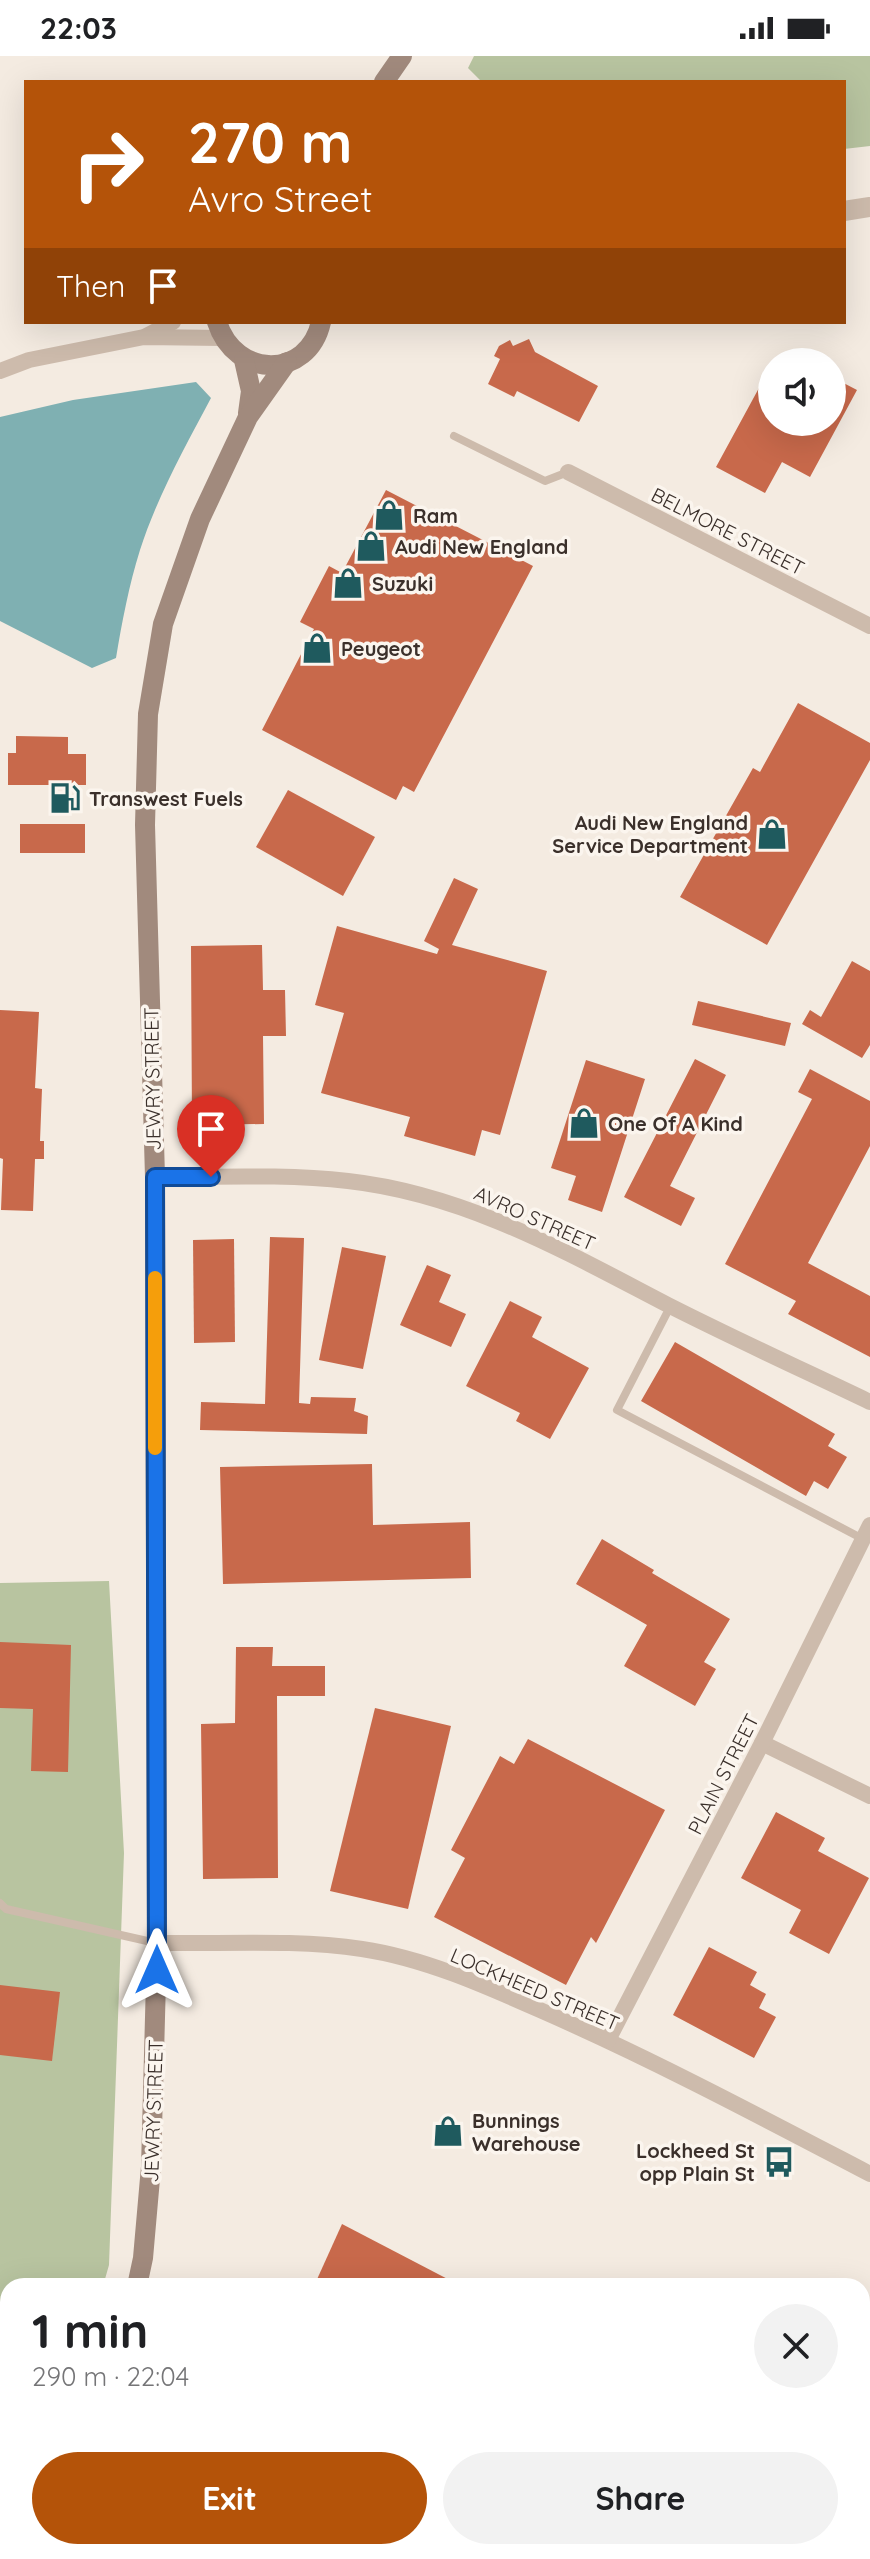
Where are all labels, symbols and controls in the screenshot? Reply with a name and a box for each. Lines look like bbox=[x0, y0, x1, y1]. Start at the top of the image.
text: 22:03 bbox=[40, 9, 117, 47]
text: 270 m bbox=[188, 107, 352, 177]
icon: right bbox=[56, 112, 160, 216]
text: Avro Street bbox=[188, 176, 372, 221]
icon: arrive bbox=[141, 264, 185, 308]
text: Then bbox=[56, 267, 125, 305]
map controls bbox=[758, 348, 846, 436]
button: sound bbox=[758, 348, 846, 436]
street label: BELMORE STREET bbox=[647, 482, 809, 580]
shop icon: Ram bbox=[372, 498, 406, 532]
place label: Ram bbox=[413, 503, 458, 528]
shop icon: Audi New England bbox=[354, 529, 388, 563]
place label: Audi New England bbox=[395, 534, 568, 559]
shop icon: Suzuki bbox=[331, 566, 365, 600]
place label: Suzuki bbox=[372, 571, 433, 596]
shop icon: Peugeot bbox=[300, 631, 334, 665]
place label: Peugeot bbox=[341, 636, 421, 661]
fuel station icon: Transwest Fuels bbox=[48, 781, 82, 815]
place label: Transwest Fuels bbox=[89, 786, 243, 811]
place label: Audi New England Service Department bbox=[552, 810, 748, 858]
shop icon: Audi New England Service Department bbox=[755, 817, 789, 851]
street label: JEWRY STREET bbox=[138, 1007, 166, 1151]
pin bbox=[177, 1095, 245, 1177]
shop icon: One Of A Kind bbox=[567, 1106, 601, 1140]
icon: arrive bbox=[189, 1107, 233, 1151]
place label: One Of A Kind bbox=[608, 1111, 743, 1136]
street label: AVRO STREET bbox=[471, 1180, 599, 1256]
street label: PLAIN STREET bbox=[682, 1709, 764, 1839]
position arrow bbox=[115, 1928, 199, 2012]
street label: LOCKHEED STREET bbox=[447, 1942, 623, 2036]
street label: JEWRY STREET bbox=[138, 2039, 168, 2183]
place label: Bunnings Warehouse bbox=[472, 2108, 581, 2156]
shop icon: Bunnings Warehouse bbox=[431, 2114, 465, 2148]
place label: Lockheed St opp Plain St bbox=[636, 2138, 755, 2186]
bus stop icon: Lockheed St opp Plain St bbox=[762, 2145, 796, 2179]
text: 1 min bbox=[32, 2300, 148, 2360]
button: close bbox=[754, 2304, 838, 2388]
text: 290 m · 22:04 bbox=[32, 2360, 189, 2393]
button: Exit bbox=[32, 2452, 427, 2544]
button: Share bbox=[443, 2452, 838, 2544]

